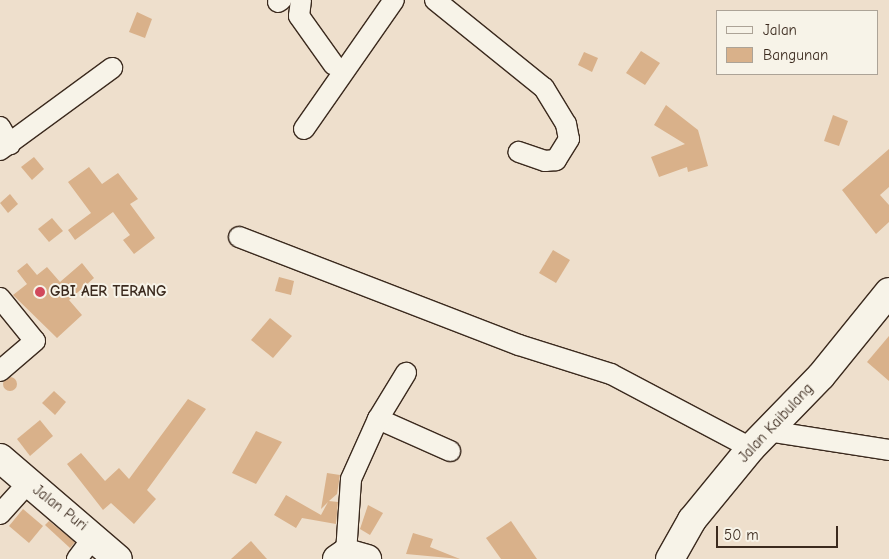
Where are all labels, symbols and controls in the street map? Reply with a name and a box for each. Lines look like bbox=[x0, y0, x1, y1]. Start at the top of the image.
legend bbox=[716, 10, 879, 75]
text: Jalan bbox=[763, 21, 797, 39]
text: Bangunan bbox=[763, 46, 828, 64]
place label: GBI AER TERANG bbox=[50, 283, 167, 301]
marker: GBI AER TERANG bbox=[34, 286, 46, 298]
street label: Jalan Kaibulang bbox=[735, 380, 817, 466]
street label: Jalan Puri bbox=[29, 481, 91, 535]
scale bar bbox=[719, 516, 842, 548]
text: 50 m bbox=[724, 526, 759, 544]

